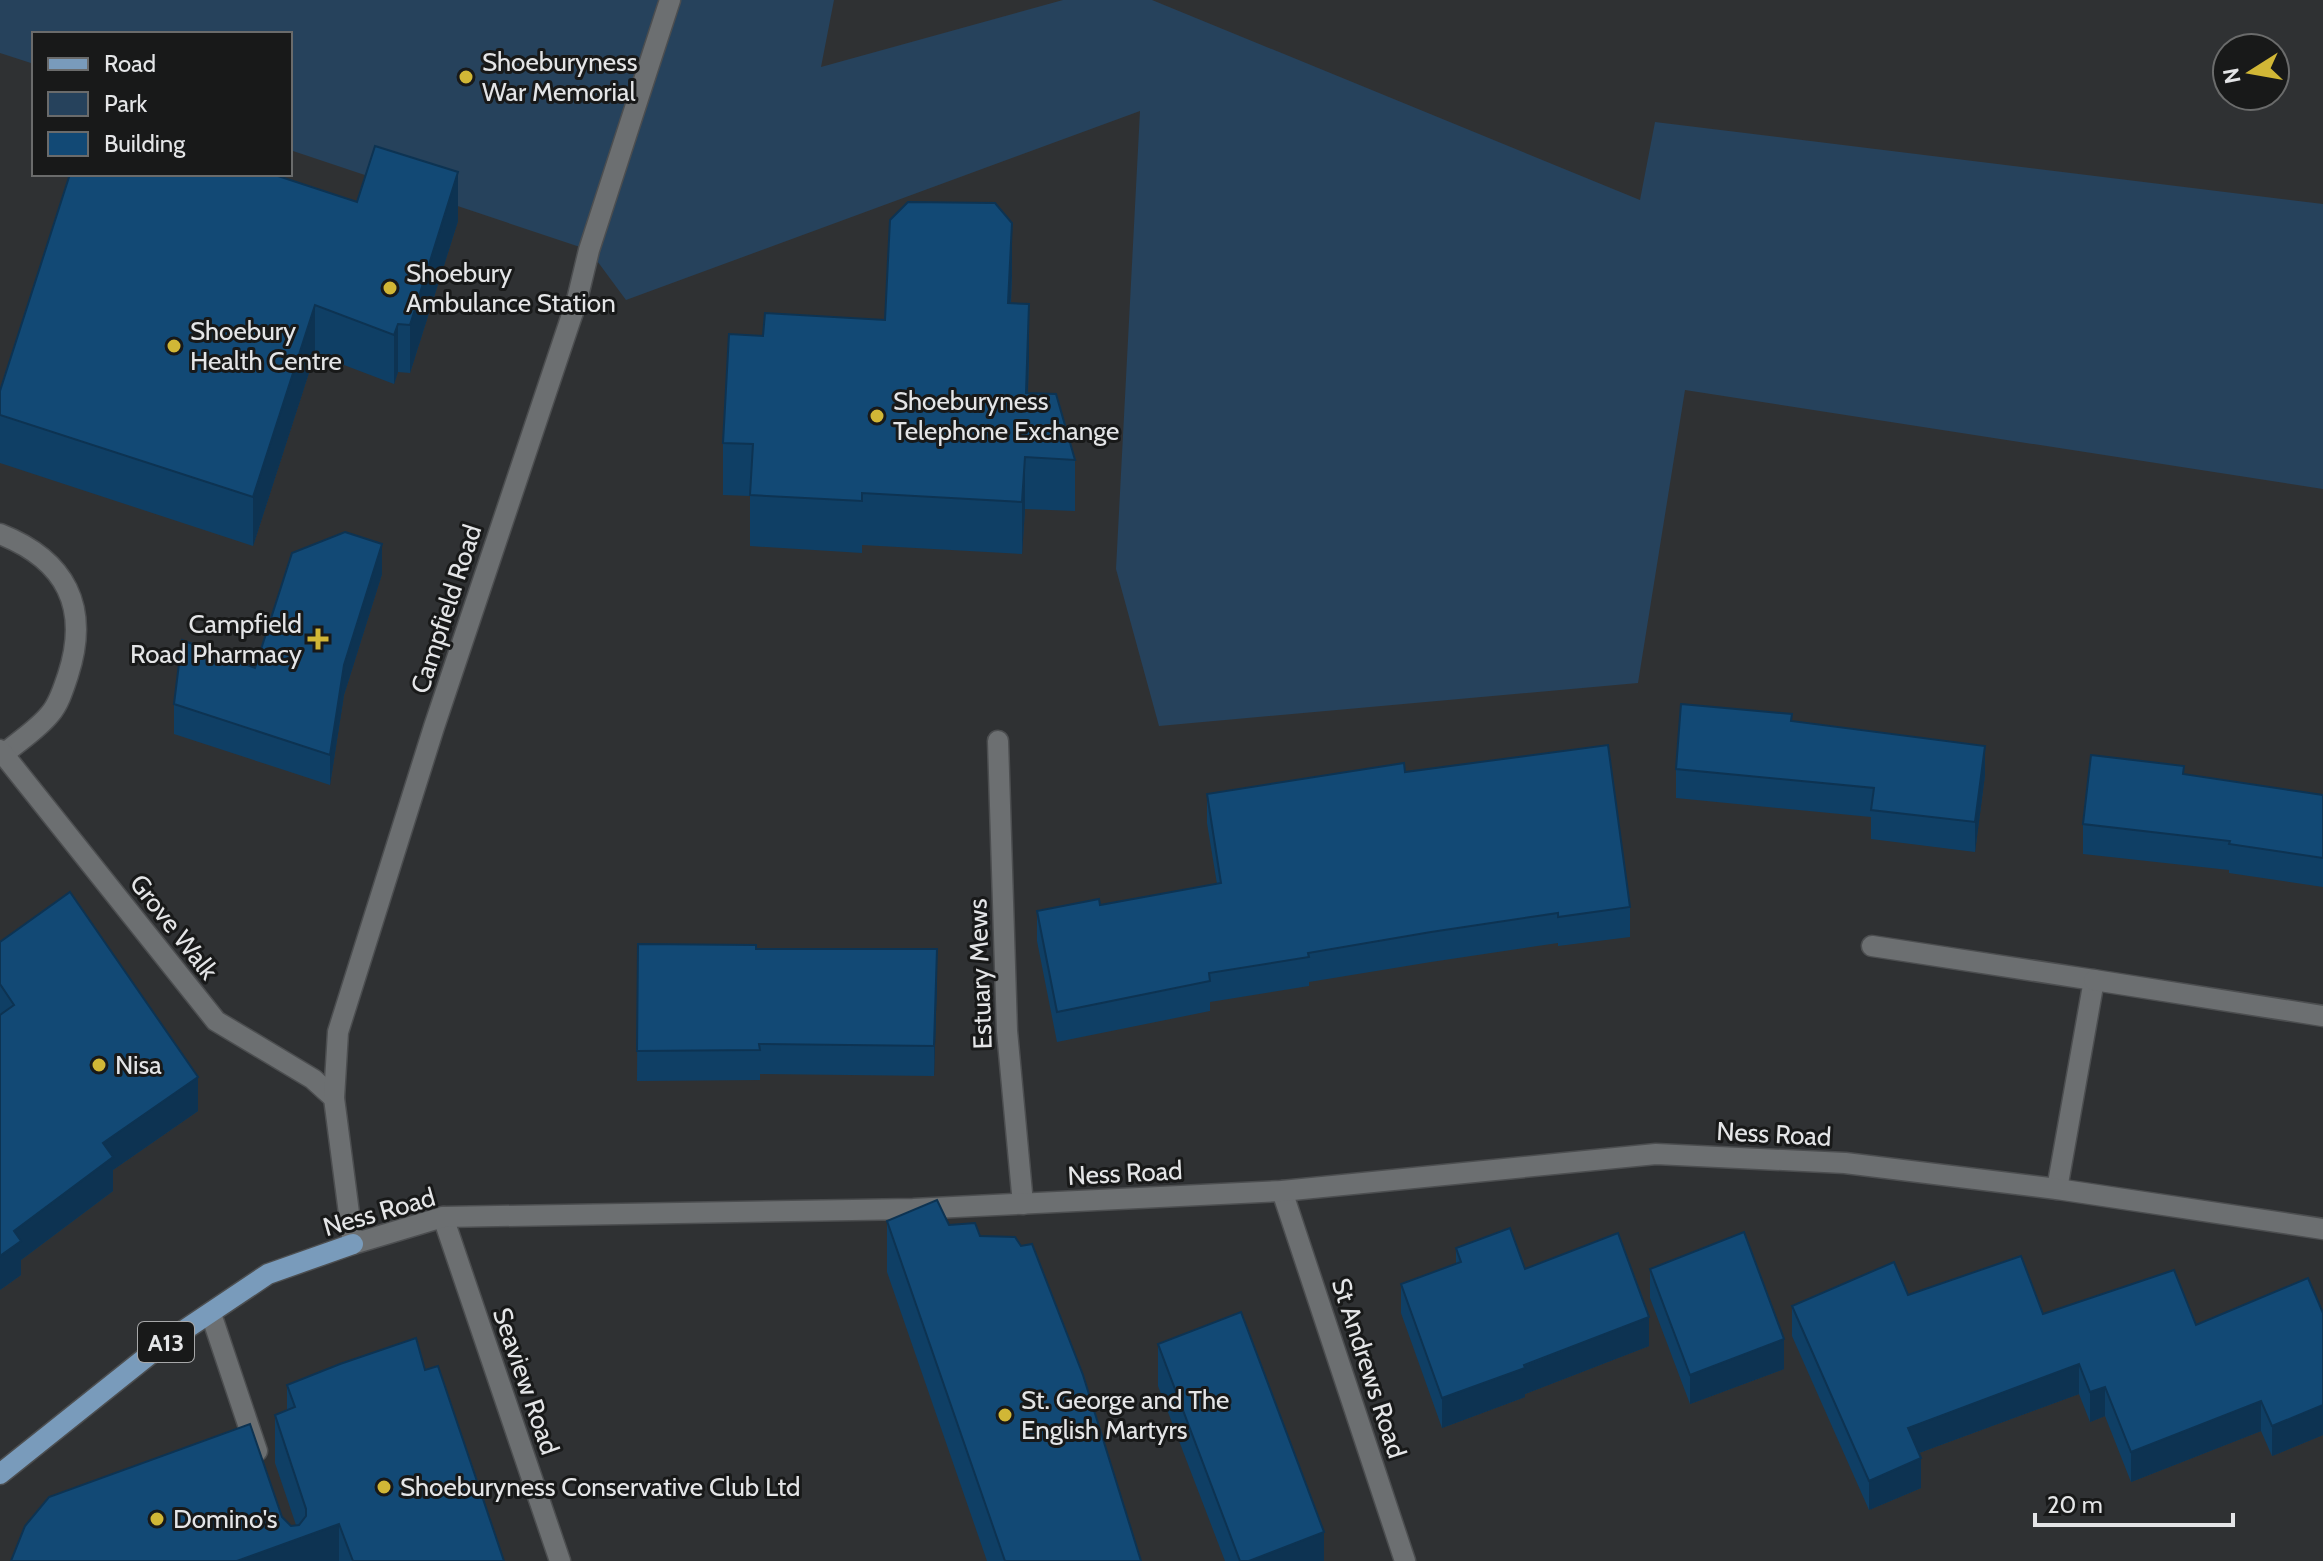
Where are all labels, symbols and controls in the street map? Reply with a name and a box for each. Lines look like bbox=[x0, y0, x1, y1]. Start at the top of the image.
legend bbox=[32, 32, 292, 176]
north arrow bbox=[2211, 32, 2291, 112]
place label: Shoeburyness War Memorial bbox=[482, 46, 638, 108]
text: Road bbox=[104, 49, 156, 78]
text: N bbox=[2217, 66, 2247, 86]
marker: Shoeburyness War Memorial bbox=[457, 68, 475, 86]
text: Park bbox=[104, 89, 147, 118]
text: Building bbox=[104, 129, 186, 158]
place label: Shoebury Ambulance Station bbox=[406, 257, 616, 319]
marker: Shoebury Ambulance Station bbox=[381, 279, 399, 297]
place label: Shoebury Health Centre bbox=[190, 315, 342, 377]
marker: Shoebury Health Centre bbox=[165, 337, 183, 355]
place label: Shoeburyness Telephone Exchange bbox=[893, 385, 1119, 447]
marker: Shoeburyness Telephone Exchange bbox=[868, 407, 886, 425]
street label: Campfield Road bbox=[404, 520, 488, 698]
place label: Campfield Road Pharmacy bbox=[130, 608, 302, 670]
marker: Campfield Road Pharmacy bbox=[309, 630, 327, 648]
street label: Grove Walk bbox=[123, 868, 225, 986]
street label: Estuary Mews bbox=[961, 898, 999, 1050]
place label: Nisa bbox=[115, 1049, 162, 1081]
marker: Nisa bbox=[90, 1056, 108, 1074]
street label: Ness Road bbox=[1716, 1115, 1832, 1153]
street label: Ness Road bbox=[1067, 1154, 1183, 1192]
street label: Ness Road bbox=[319, 1181, 439, 1243]
street label: St Andrews Road bbox=[1325, 1274, 1413, 1462]
street label: Seaview Road bbox=[486, 1303, 566, 1459]
road number: A13 bbox=[138, 1322, 194, 1362]
place label: St. George and The English Martyrs bbox=[1021, 1384, 1229, 1446]
marker: St. George and The English Martyrs bbox=[996, 1406, 1014, 1424]
place label: Shoeburyness Conservative Club Ltd bbox=[400, 1471, 801, 1503]
scale bar bbox=[2035, 1477, 2233, 1527]
marker: Shoeburyness Conservative Club Ltd bbox=[375, 1478, 393, 1496]
text: 20 m bbox=[2047, 1490, 2103, 1519]
place label: Domino's bbox=[173, 1503, 278, 1535]
marker: Domino's bbox=[148, 1510, 166, 1528]

